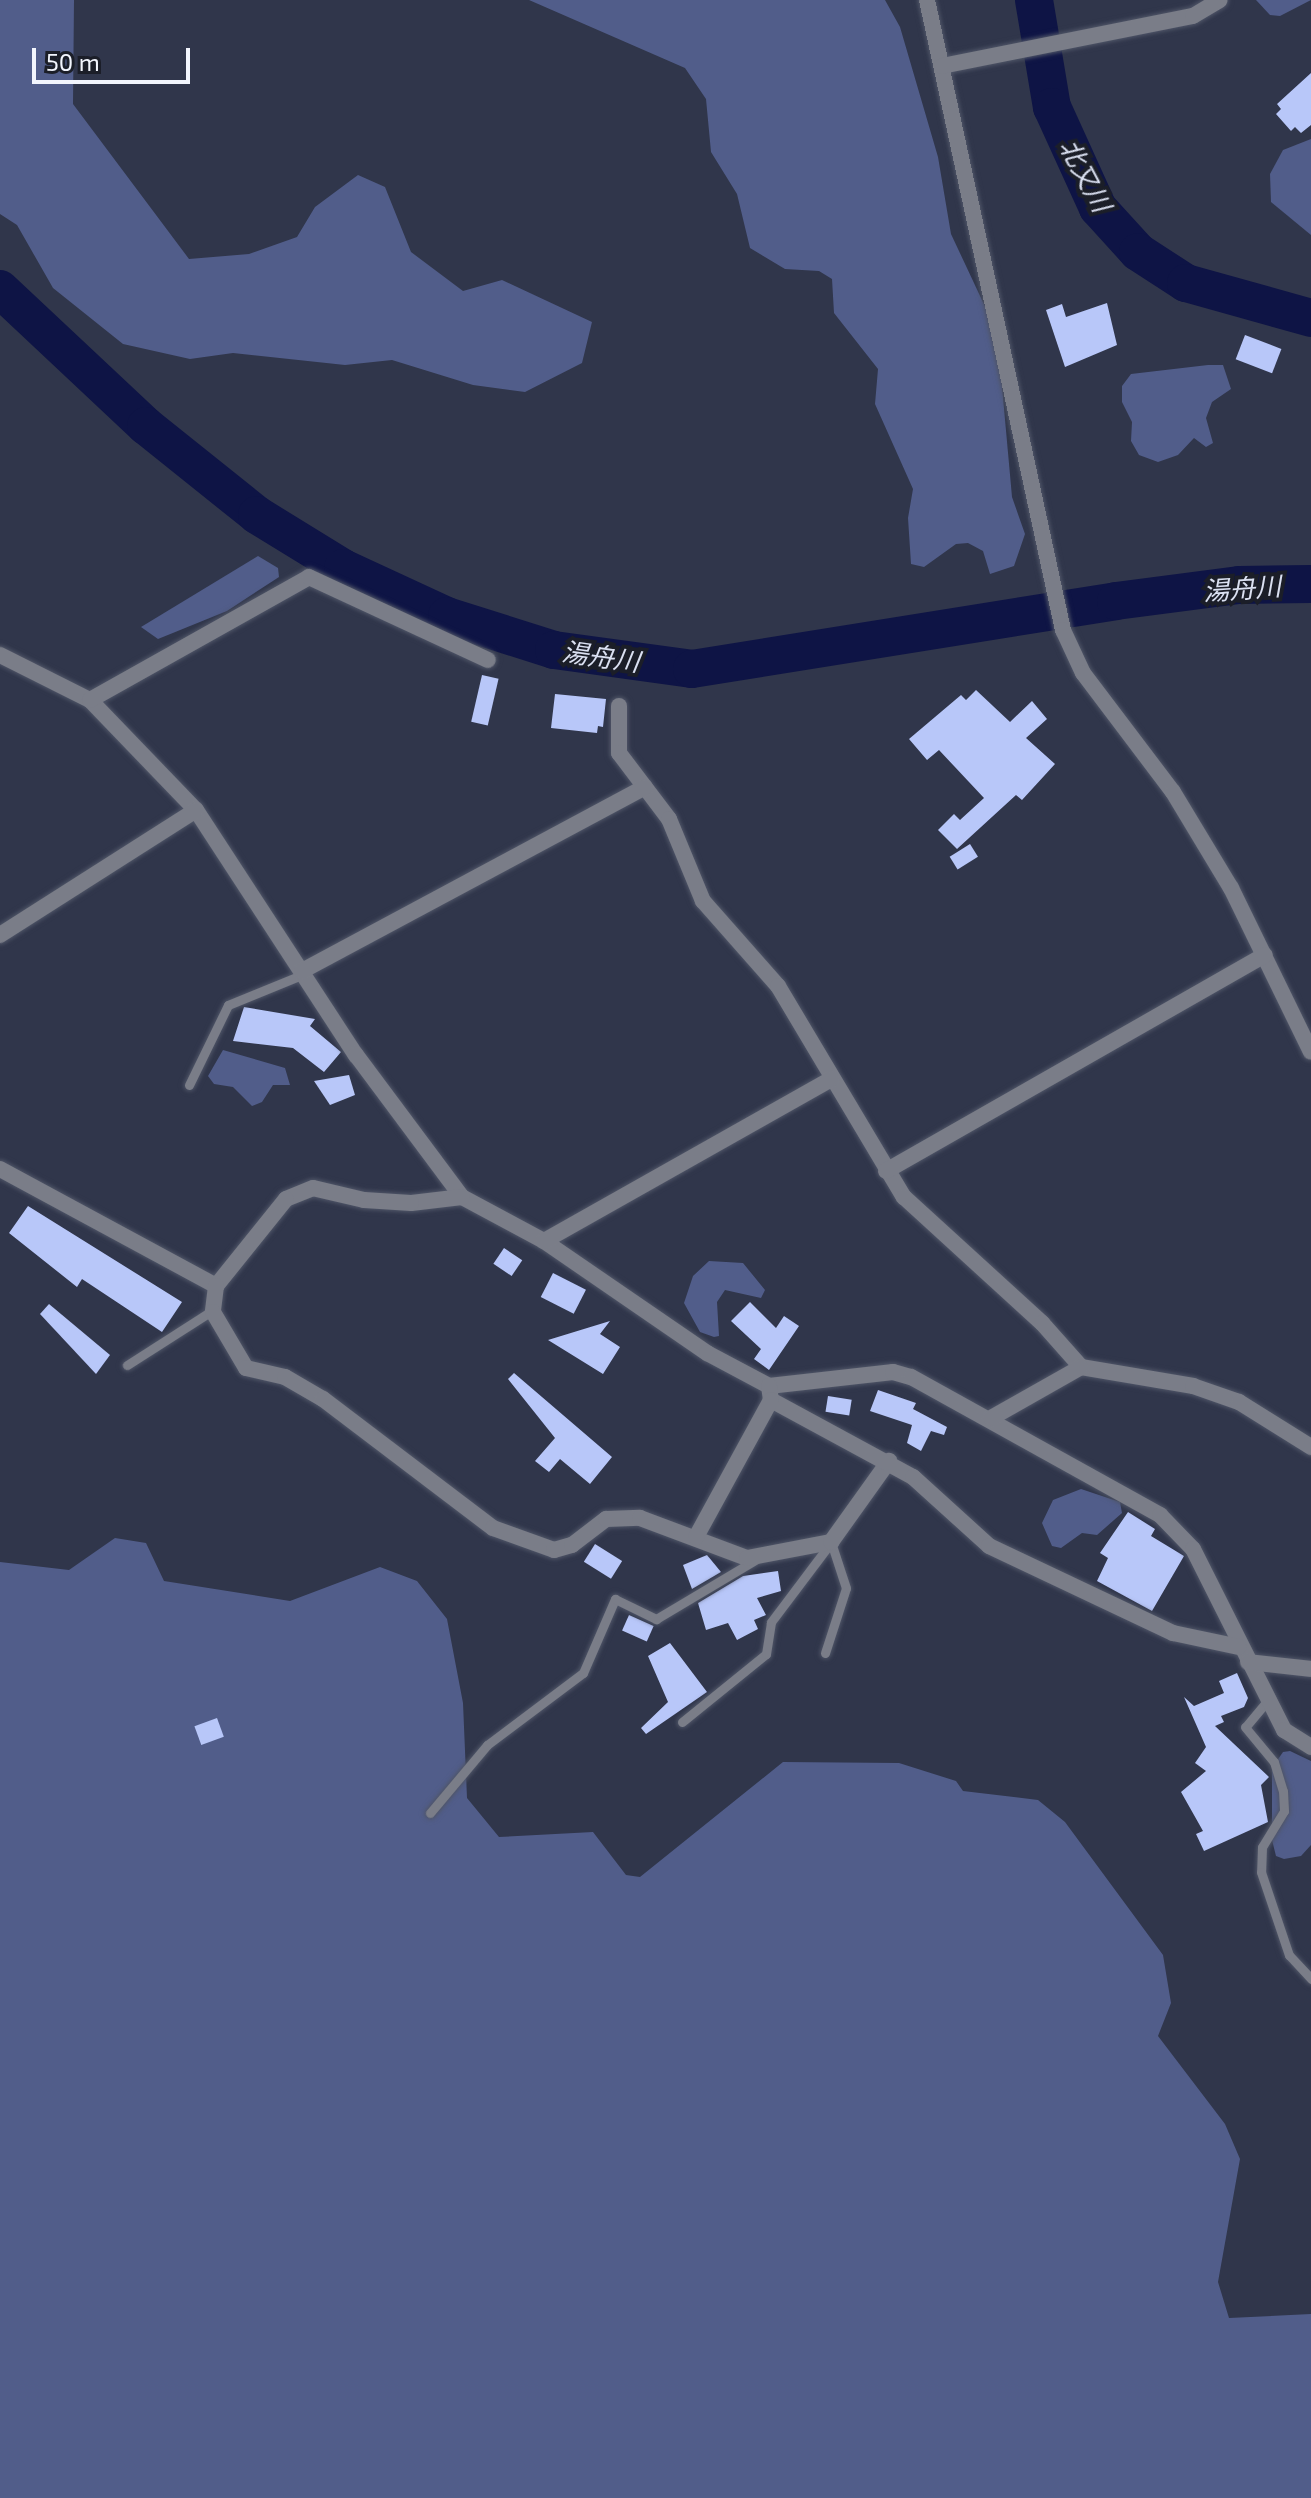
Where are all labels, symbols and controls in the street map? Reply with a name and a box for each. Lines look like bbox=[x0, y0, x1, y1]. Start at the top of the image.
scale bar bbox=[36, 32, 194, 82]
text: 50 m bbox=[46, 47, 100, 76]
water label: 北又川 bbox=[1054, 133, 1118, 217]
water label: 湯舟川 bbox=[1202, 570, 1282, 606]
water label: 湯舟川 bbox=[560, 635, 642, 677]

